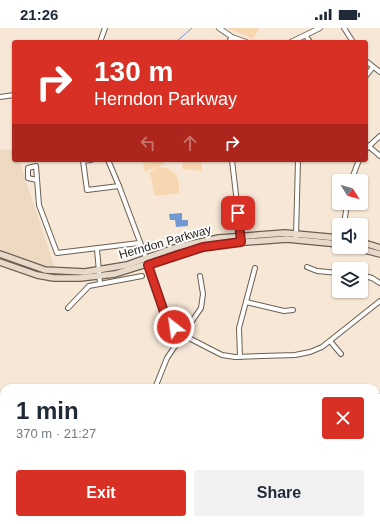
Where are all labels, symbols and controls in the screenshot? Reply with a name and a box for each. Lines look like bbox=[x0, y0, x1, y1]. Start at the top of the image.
text: 21:26 bbox=[20, 6, 58, 23]
icon: right bbox=[28, 56, 80, 108]
text: 130 m bbox=[94, 56, 173, 87]
text: Herndon Parkway bbox=[94, 89, 237, 109]
icon: left bbox=[137, 132, 159, 154]
icon: ahead bbox=[179, 132, 201, 154]
icon: right bbox=[221, 132, 243, 154]
north arrow bbox=[332, 174, 368, 210]
map controls bbox=[332, 174, 368, 298]
pin bbox=[221, 196, 255, 230]
icon: arrive bbox=[227, 202, 249, 224]
button: sound bbox=[332, 218, 368, 254]
street label: Herndon Parkway bbox=[117, 222, 213, 262]
button: layers bbox=[332, 262, 368, 298]
position arrow bbox=[153, 306, 195, 348]
text: 1 min bbox=[16, 397, 79, 424]
button: close bbox=[322, 397, 364, 439]
text: 370 m · 21:27 bbox=[16, 426, 96, 441]
button: Exit bbox=[16, 470, 186, 516]
button: Share bbox=[194, 470, 364, 516]

